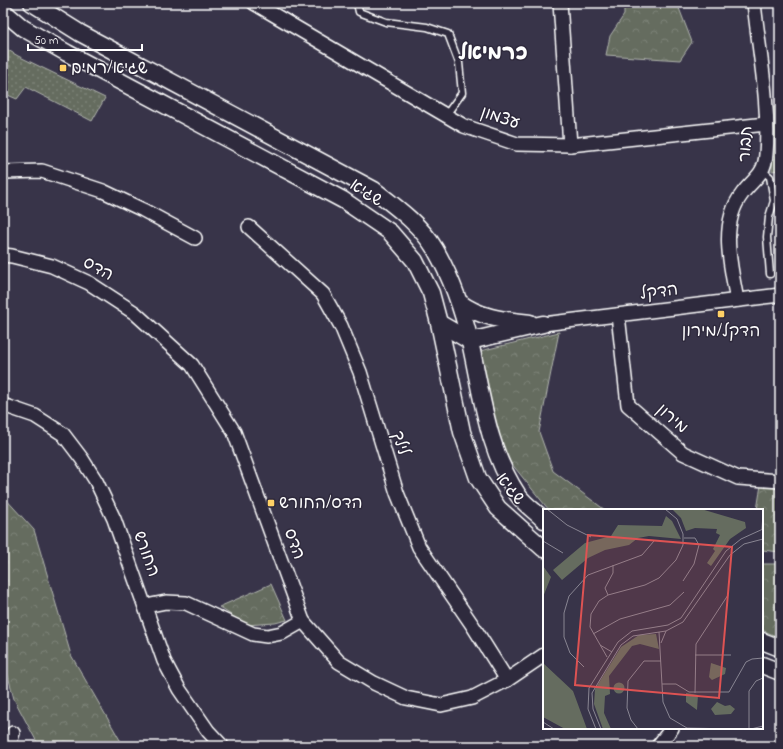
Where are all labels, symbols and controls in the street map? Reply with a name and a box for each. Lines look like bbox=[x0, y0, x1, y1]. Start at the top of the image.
scale bar bbox=[28, 26, 142, 52]
text: 50 m bbox=[34, 32, 58, 50]
district label: כרמיאל bbox=[458, 39, 528, 69]
place label: שגיא/רמים bbox=[71, 56, 148, 81]
marker: שגיא/רמים bbox=[58, 63, 68, 73]
street label: עצמון bbox=[477, 100, 523, 136]
street label: תבור bbox=[733, 125, 759, 163]
street label: שגיא bbox=[344, 173, 388, 213]
street label: הדס bbox=[78, 250, 118, 288]
street label: הדקל bbox=[638, 277, 680, 307]
marker: הדקל/מירון bbox=[716, 309, 726, 319]
place label: הדקל/מירון bbox=[682, 319, 760, 344]
street label: מירון bbox=[651, 398, 693, 440]
street label: לילך bbox=[384, 428, 416, 459]
street label: שגיא bbox=[489, 467, 531, 511]
place label: הדס/החורש bbox=[279, 491, 363, 516]
marker: הדס/החורש bbox=[266, 498, 276, 508]
inset map bbox=[543, 509, 763, 729]
street label: הדס bbox=[277, 525, 311, 563]
street label: החורש bbox=[126, 528, 166, 580]

